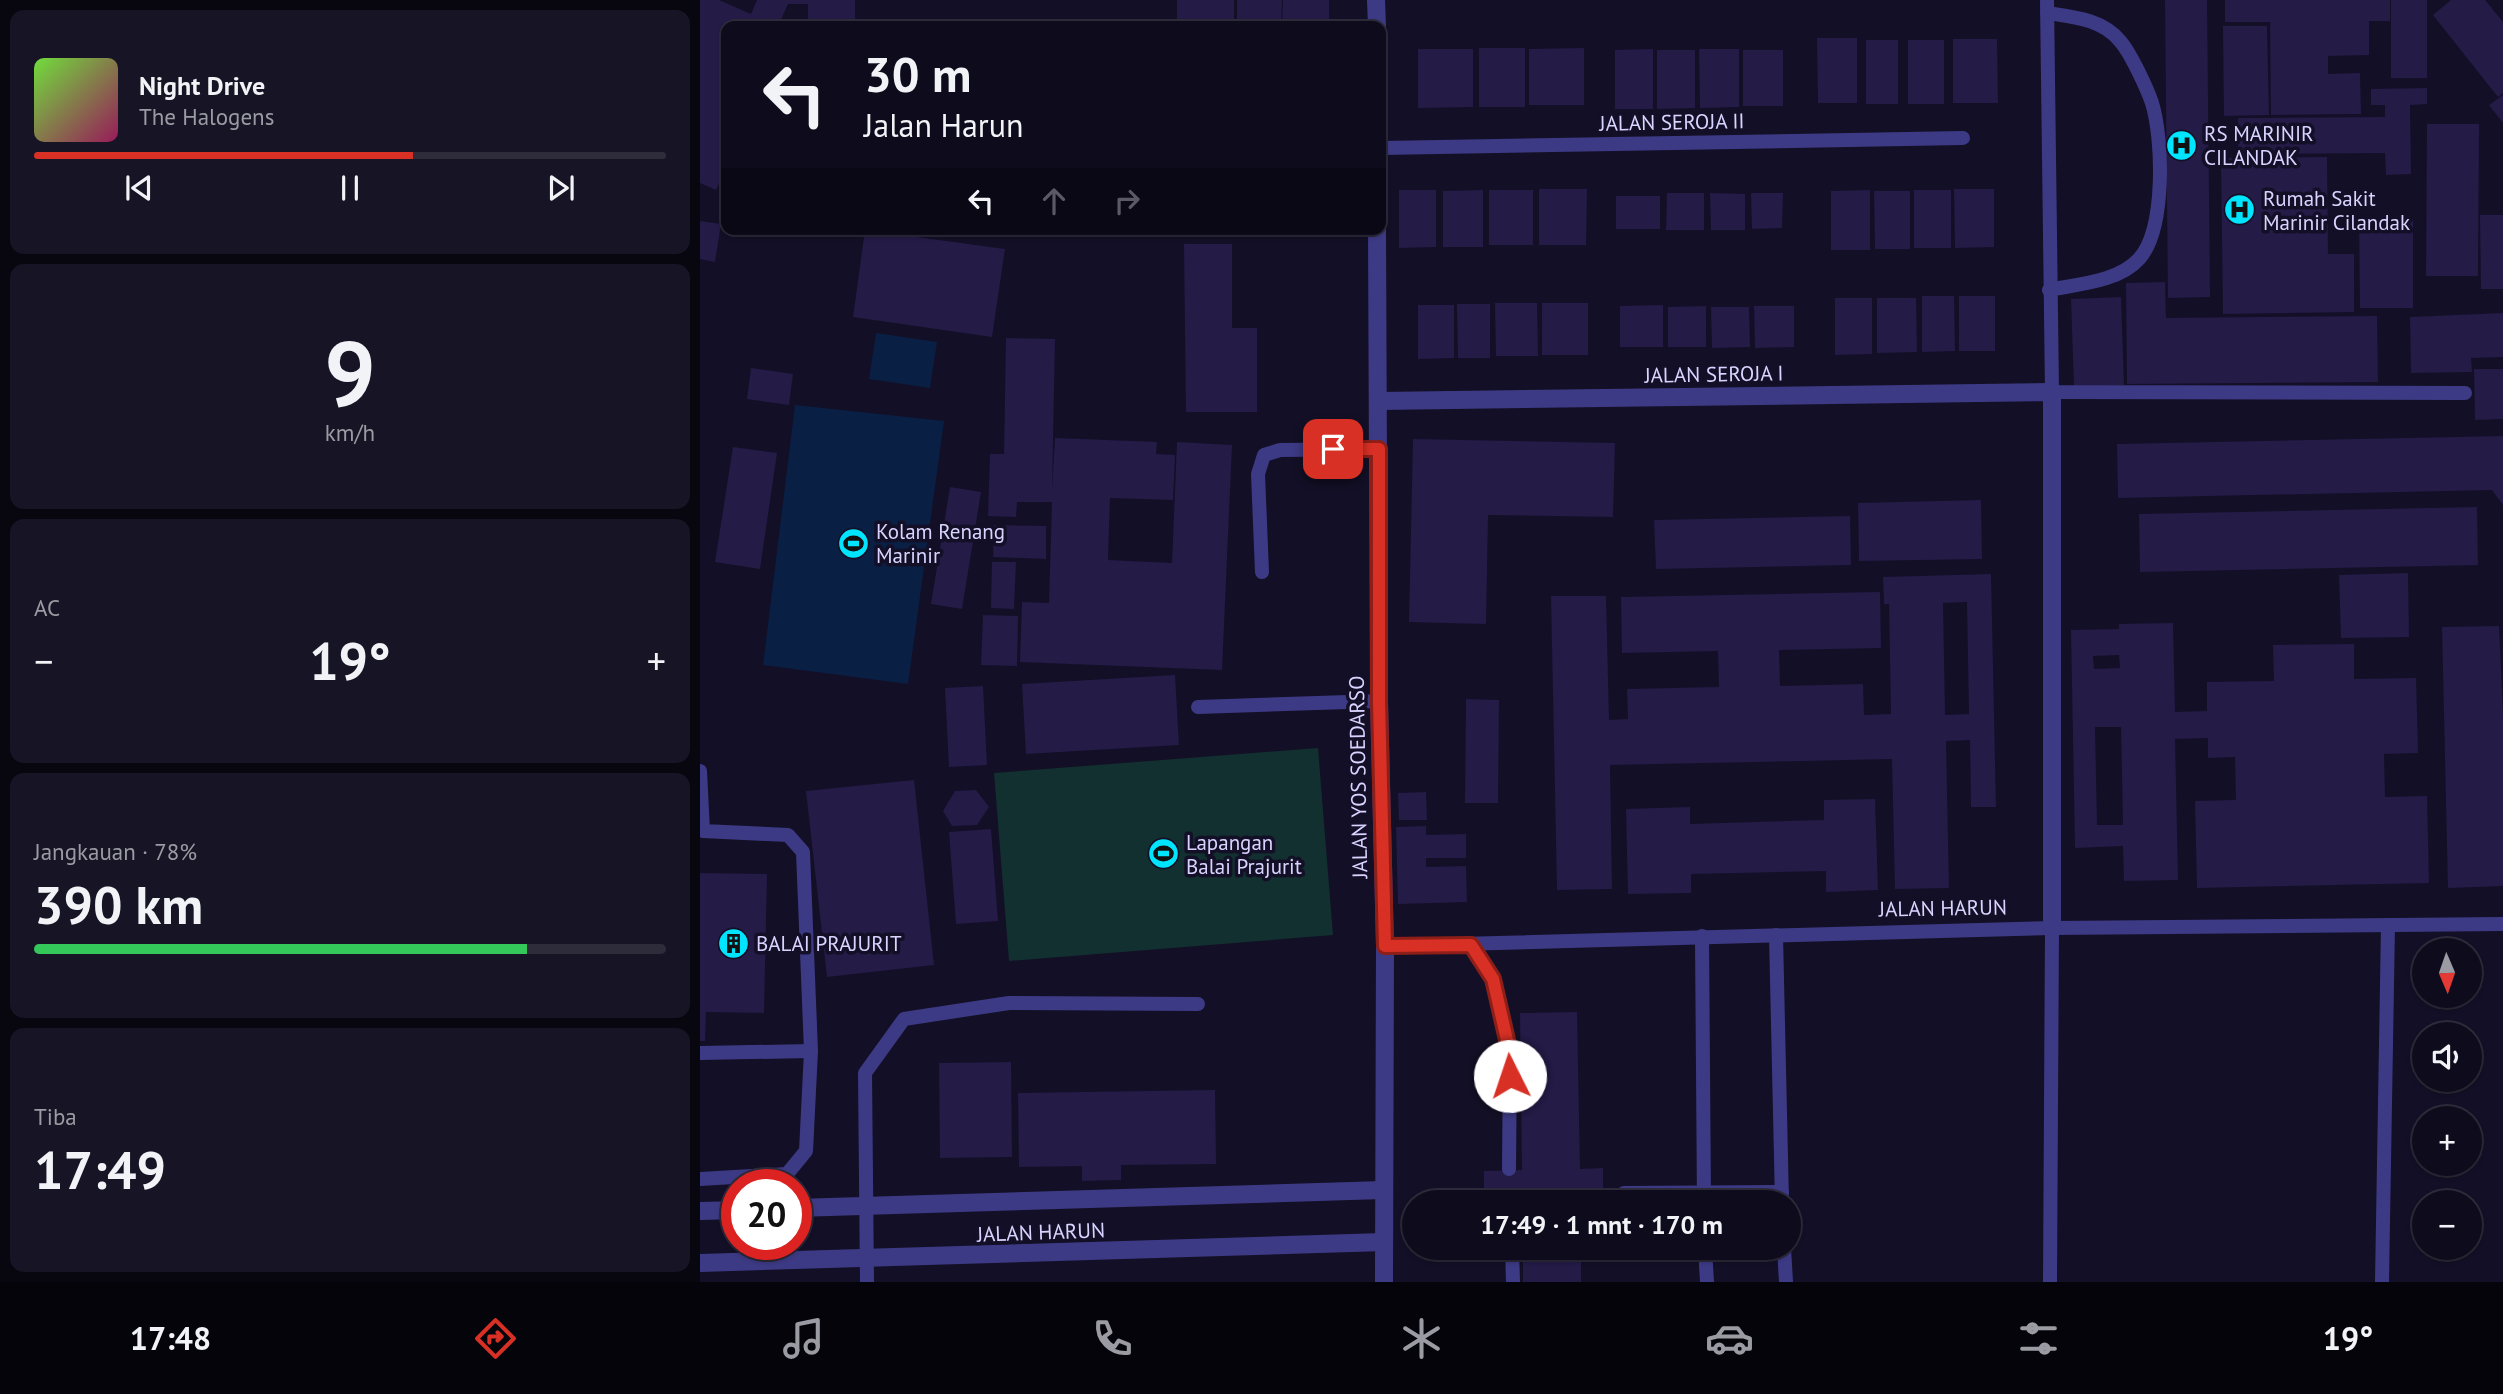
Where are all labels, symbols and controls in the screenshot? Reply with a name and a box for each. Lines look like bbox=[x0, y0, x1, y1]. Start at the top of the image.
text: 30 m bbox=[864, 42, 971, 106]
icon: left bbox=[749, 49, 840, 140]
text: Night Drive bbox=[139, 69, 265, 102]
text: The Halogens bbox=[139, 102, 274, 131]
text: Jalan Harun bbox=[864, 104, 1023, 146]
street label: JALAN SEROJA II bbox=[1598, 107, 1745, 137]
place label: RS MARINIR CILANDAK bbox=[2204, 120, 2314, 171]
hospital icon: RS MARINIR CILANDAK bbox=[2164, 128, 2198, 162]
icon: previous bbox=[120, 169, 158, 207]
icon: pause bbox=[331, 169, 369, 207]
icon: next bbox=[542, 169, 580, 207]
icon: left bbox=[962, 182, 1000, 220]
icon: ahead bbox=[1035, 182, 1073, 220]
icon: right bbox=[1108, 182, 1146, 220]
place label: Rumah Sakit Marinir Cilandak bbox=[2263, 185, 2410, 236]
hospital icon: Rumah Sakit Marinir Cilandak bbox=[2223, 193, 2257, 227]
text: 9 bbox=[324, 313, 376, 431]
street label: JALAN SEROJA I bbox=[1643, 359, 1784, 389]
text: km/h bbox=[325, 418, 375, 447]
pin bbox=[1303, 419, 1363, 479]
icon: arrive bbox=[1314, 430, 1352, 468]
place label: Kolam Renang Marinir bbox=[876, 518, 1005, 569]
sports icon: Kolam Renang Marinir bbox=[836, 526, 870, 560]
text: AC bbox=[34, 593, 60, 622]
text: 19° bbox=[309, 627, 391, 694]
text: − bbox=[34, 636, 53, 685]
text: + bbox=[647, 636, 666, 685]
street label: JALAN YOS SOEDARSO bbox=[1343, 675, 1373, 880]
place label: Lapangan Balai Prajurit bbox=[1186, 829, 1302, 880]
text: Jangkauan · 78% bbox=[34, 837, 197, 866]
sports icon: Lapangan Balai Prajurit bbox=[1146, 837, 1180, 871]
text: 390 km bbox=[34, 871, 203, 938]
street label: JALAN HARUN bbox=[1878, 893, 2007, 923]
building icon: BALAI PRAJURIT bbox=[716, 926, 750, 960]
place label: BALAI PRAJURIT bbox=[756, 930, 902, 957]
north arrow bbox=[2412, 938, 2482, 1008]
map controls bbox=[2412, 938, 2482, 1260]
button: sound bbox=[2412, 1022, 2482, 1092]
position arrow bbox=[1473, 1039, 1547, 1113]
text: Tiba bbox=[34, 1102, 77, 1131]
button: + bbox=[2412, 1106, 2482, 1176]
text: 17:49 bbox=[34, 1136, 166, 1203]
speed limit sign: 20 bbox=[721, 1169, 812, 1260]
button: − bbox=[2412, 1190, 2482, 1260]
text: 17:49 · 1 mnt · 170 m bbox=[1480, 1208, 1723, 1241]
street label: JALAN HARUN bbox=[976, 1216, 1105, 1248]
icon: directions bbox=[471, 1314, 520, 1363]
icon: music bbox=[779, 1314, 828, 1363]
icon: phone bbox=[1088, 1314, 1137, 1363]
icon: climate bbox=[1397, 1314, 1446, 1363]
icon: car bbox=[1705, 1314, 1754, 1363]
icon: filters bbox=[2014, 1314, 2063, 1363]
text: 17:48 bbox=[130, 1317, 211, 1359]
text: 19° bbox=[2323, 1317, 2373, 1359]

